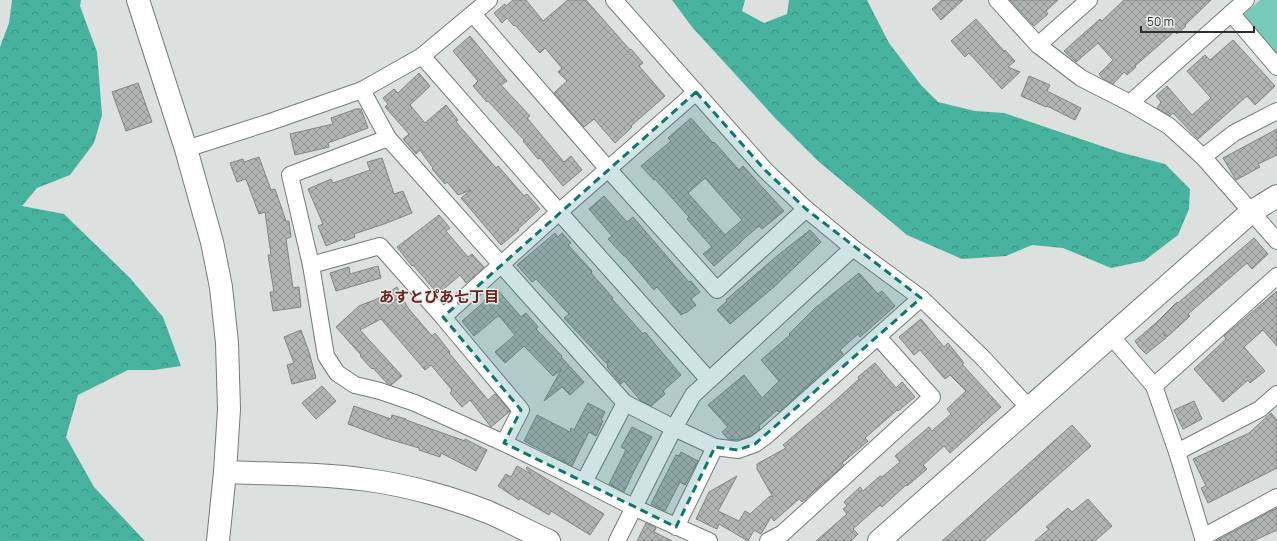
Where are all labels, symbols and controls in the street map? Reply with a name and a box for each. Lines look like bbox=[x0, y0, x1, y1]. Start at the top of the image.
scale bar bbox=[1141, 8, 1254, 34]
text: 50 m bbox=[1147, 13, 1174, 30]
district label: あすとぴあ七丁目 bbox=[379, 286, 499, 307]

